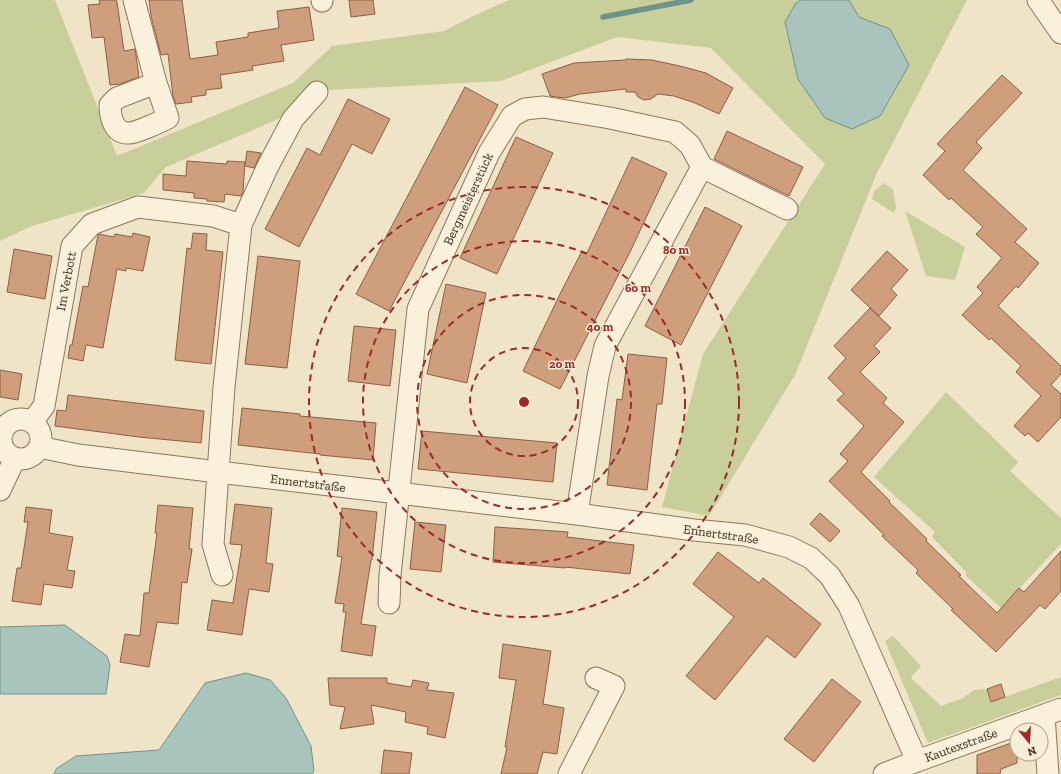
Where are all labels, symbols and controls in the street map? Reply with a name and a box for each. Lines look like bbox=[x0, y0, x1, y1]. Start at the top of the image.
street label: Bergmeisterstück bbox=[440, 150, 496, 248]
text: 80 m bbox=[663, 243, 690, 257]
street label: Im Verbott bbox=[53, 250, 79, 312]
text: 60 m bbox=[625, 281, 652, 295]
text: 40 m bbox=[587, 320, 614, 334]
text: 20 m bbox=[549, 357, 576, 371]
centre of rings bbox=[517, 395, 531, 409]
street label: Ennertstraße bbox=[269, 471, 347, 495]
street label: Ennertstraße bbox=[682, 521, 760, 547]
north arrow bbox=[1009, 722, 1049, 762]
street label: Kautexstraße bbox=[923, 725, 999, 765]
text: N bbox=[1025, 744, 1038, 759]

